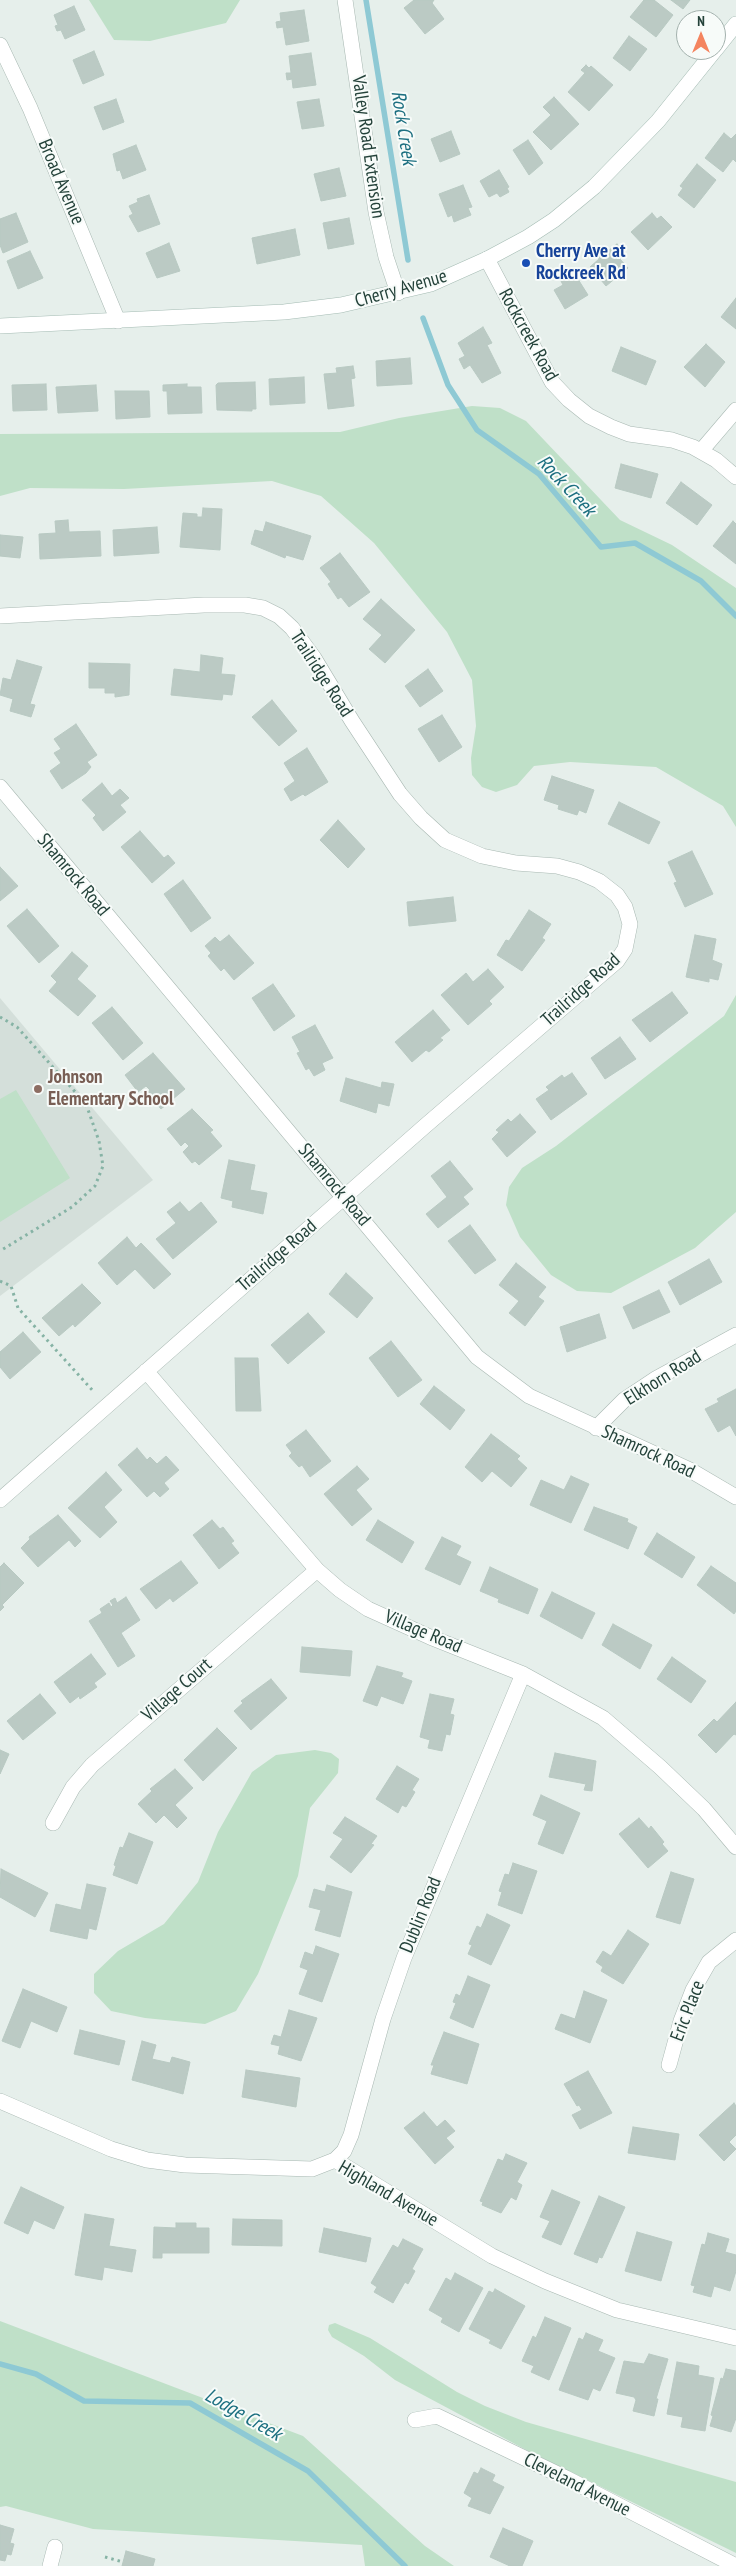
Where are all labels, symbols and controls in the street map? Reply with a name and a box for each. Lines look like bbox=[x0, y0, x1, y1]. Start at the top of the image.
north arrow bbox=[676, 10, 726, 60]
text: N bbox=[697, 12, 705, 30]
street label: Valley Road Extension bbox=[347, 74, 389, 220]
water label: Rock Creek bbox=[385, 89, 421, 167]
street label: Broad Avenue bbox=[33, 136, 89, 228]
place label: Cherry Ave at Rockcreek Rd bbox=[536, 241, 626, 285]
marker: Cherry Ave at Rockcreek Rd bbox=[520, 257, 532, 269]
street label: Cherry Avenue bbox=[352, 265, 450, 313]
street label: Rockcreek Road bbox=[493, 285, 563, 385]
water label: Rock Creek bbox=[532, 450, 600, 522]
street label: Trailridge Road bbox=[285, 627, 357, 721]
street label: Shamrock Road bbox=[32, 829, 114, 921]
street label: Trailridge Road bbox=[537, 949, 625, 1031]
place label: Johnson Elementary School bbox=[48, 1067, 174, 1111]
marker: Johnson Elementary School bbox=[32, 1083, 44, 1095]
street label: Shamrock Road bbox=[293, 1139, 375, 1231]
street label: Trailridge Road bbox=[232, 1215, 322, 1297]
street label: Elkhorn Road bbox=[620, 1345, 706, 1411]
street label: Shamrock Road bbox=[598, 1420, 698, 1484]
street label: Village Road bbox=[381, 1606, 465, 1658]
street label: Village Court bbox=[137, 1654, 217, 1726]
street label: Dublin Road bbox=[395, 1874, 447, 1956]
street label: Eric Place bbox=[666, 1977, 710, 2045]
street label: Highland Avenue bbox=[334, 2156, 442, 2232]
water label: Lodge Creek bbox=[200, 2384, 286, 2446]
street label: Cleveland Avenue bbox=[520, 2448, 634, 2522]

